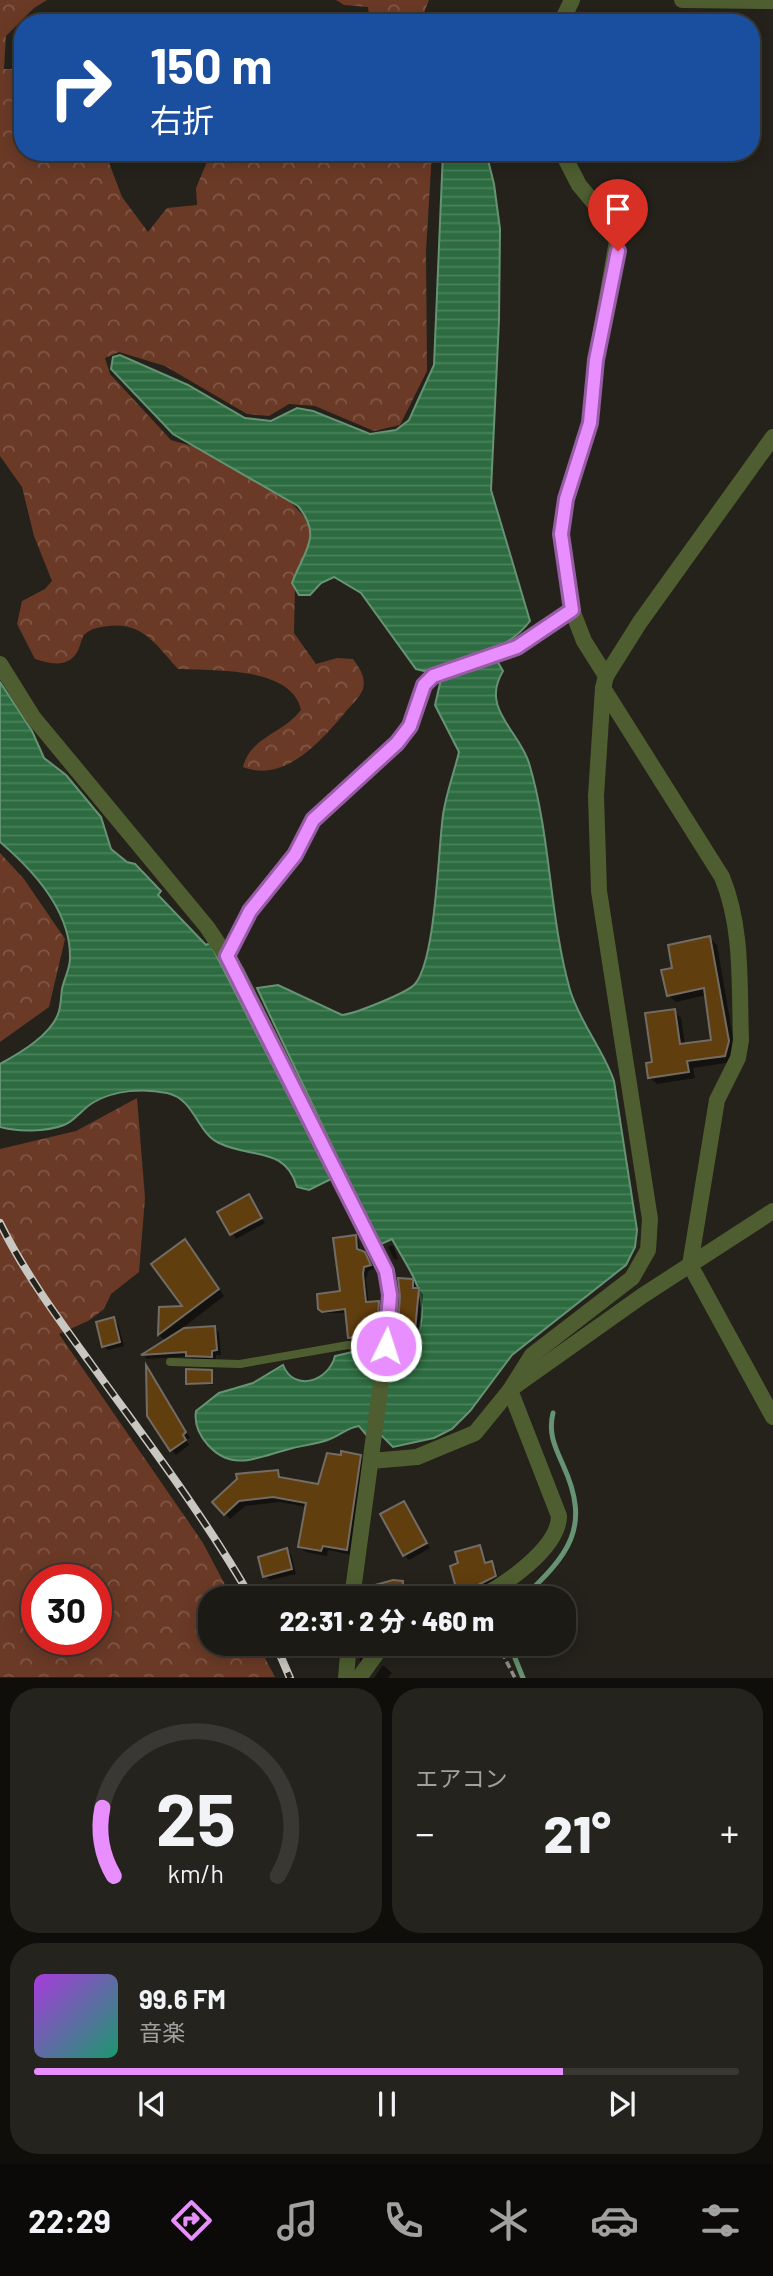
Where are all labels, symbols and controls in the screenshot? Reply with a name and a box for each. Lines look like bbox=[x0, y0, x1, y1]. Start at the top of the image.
text: 150 m bbox=[150, 35, 272, 94]
icon: right bbox=[35, 42, 126, 133]
text: 右折 bbox=[150, 100, 214, 138]
pin bbox=[588, 179, 648, 251]
icon: arrive bbox=[599, 190, 637, 228]
position arrow bbox=[349, 1309, 423, 1383]
speed limit sign: 30 bbox=[21, 1564, 112, 1655]
text: 22:31 · 2 分 · 460 m bbox=[280, 1605, 494, 1636]
text: エアコン bbox=[416, 1764, 508, 1792]
text: 25 bbox=[156, 1774, 236, 1862]
text: 21° bbox=[544, 1801, 611, 1863]
text: − bbox=[416, 1809, 435, 1855]
text: + bbox=[720, 1809, 739, 1855]
text: km/h bbox=[167, 1858, 224, 1888]
text: 99.6 FM bbox=[139, 1983, 226, 2014]
text: 音楽 bbox=[139, 2018, 185, 2046]
icon: previous bbox=[133, 2085, 171, 2123]
icon: pause bbox=[368, 2085, 406, 2123]
icon: next bbox=[603, 2085, 641, 2123]
icon: directions bbox=[167, 2196, 216, 2245]
icon: music bbox=[273, 2196, 322, 2245]
icon: phone bbox=[379, 2196, 428, 2245]
icon: climate bbox=[484, 2196, 533, 2245]
icon: car bbox=[590, 2196, 639, 2245]
icon: filters bbox=[696, 2196, 745, 2245]
text: 22:29 bbox=[28, 2201, 111, 2239]

